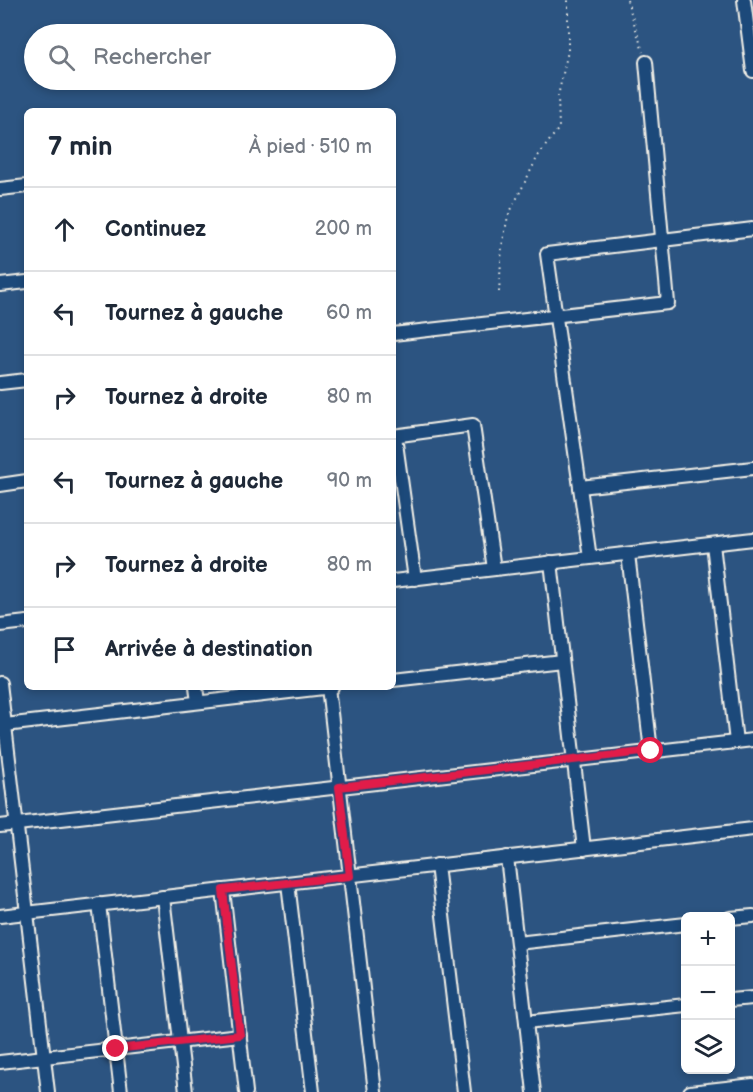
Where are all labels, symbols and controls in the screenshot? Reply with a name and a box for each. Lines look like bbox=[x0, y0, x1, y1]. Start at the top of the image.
search box bbox=[24, 24, 396, 90]
icon: search bbox=[45, 41, 78, 74]
text: Rechercher bbox=[93, 44, 211, 71]
text: 7 min bbox=[48, 132, 112, 163]
text: À pied · 510 m bbox=[249, 135, 372, 159]
icon: ahead bbox=[48, 213, 81, 246]
text: Continuez bbox=[105, 216, 206, 243]
text: 200 m bbox=[315, 217, 372, 241]
icon: left bbox=[48, 297, 81, 330]
text: Tournez à gauche bbox=[105, 300, 283, 327]
text: 60 m bbox=[326, 301, 372, 325]
icon: right bbox=[48, 381, 81, 414]
text: Tournez à droite bbox=[105, 384, 268, 411]
text: 80 m bbox=[327, 385, 372, 409]
icon: left bbox=[48, 465, 81, 498]
text: Tournez à gauche bbox=[105, 468, 283, 495]
text: 90 m bbox=[327, 469, 372, 493]
icon: right bbox=[48, 549, 81, 582]
text: Tournez à droite bbox=[105, 552, 268, 579]
text: 80 m bbox=[327, 553, 372, 577]
icon: arrive bbox=[48, 633, 81, 666]
text: Arrivée à destination bbox=[105, 636, 313, 663]
route start bbox=[637, 737, 663, 763]
map controls bbox=[681, 912, 735, 1074]
button: + bbox=[681, 912, 735, 966]
button: − bbox=[681, 966, 735, 1020]
button: layers bbox=[681, 1020, 735, 1074]
route end bbox=[102, 1035, 128, 1061]

